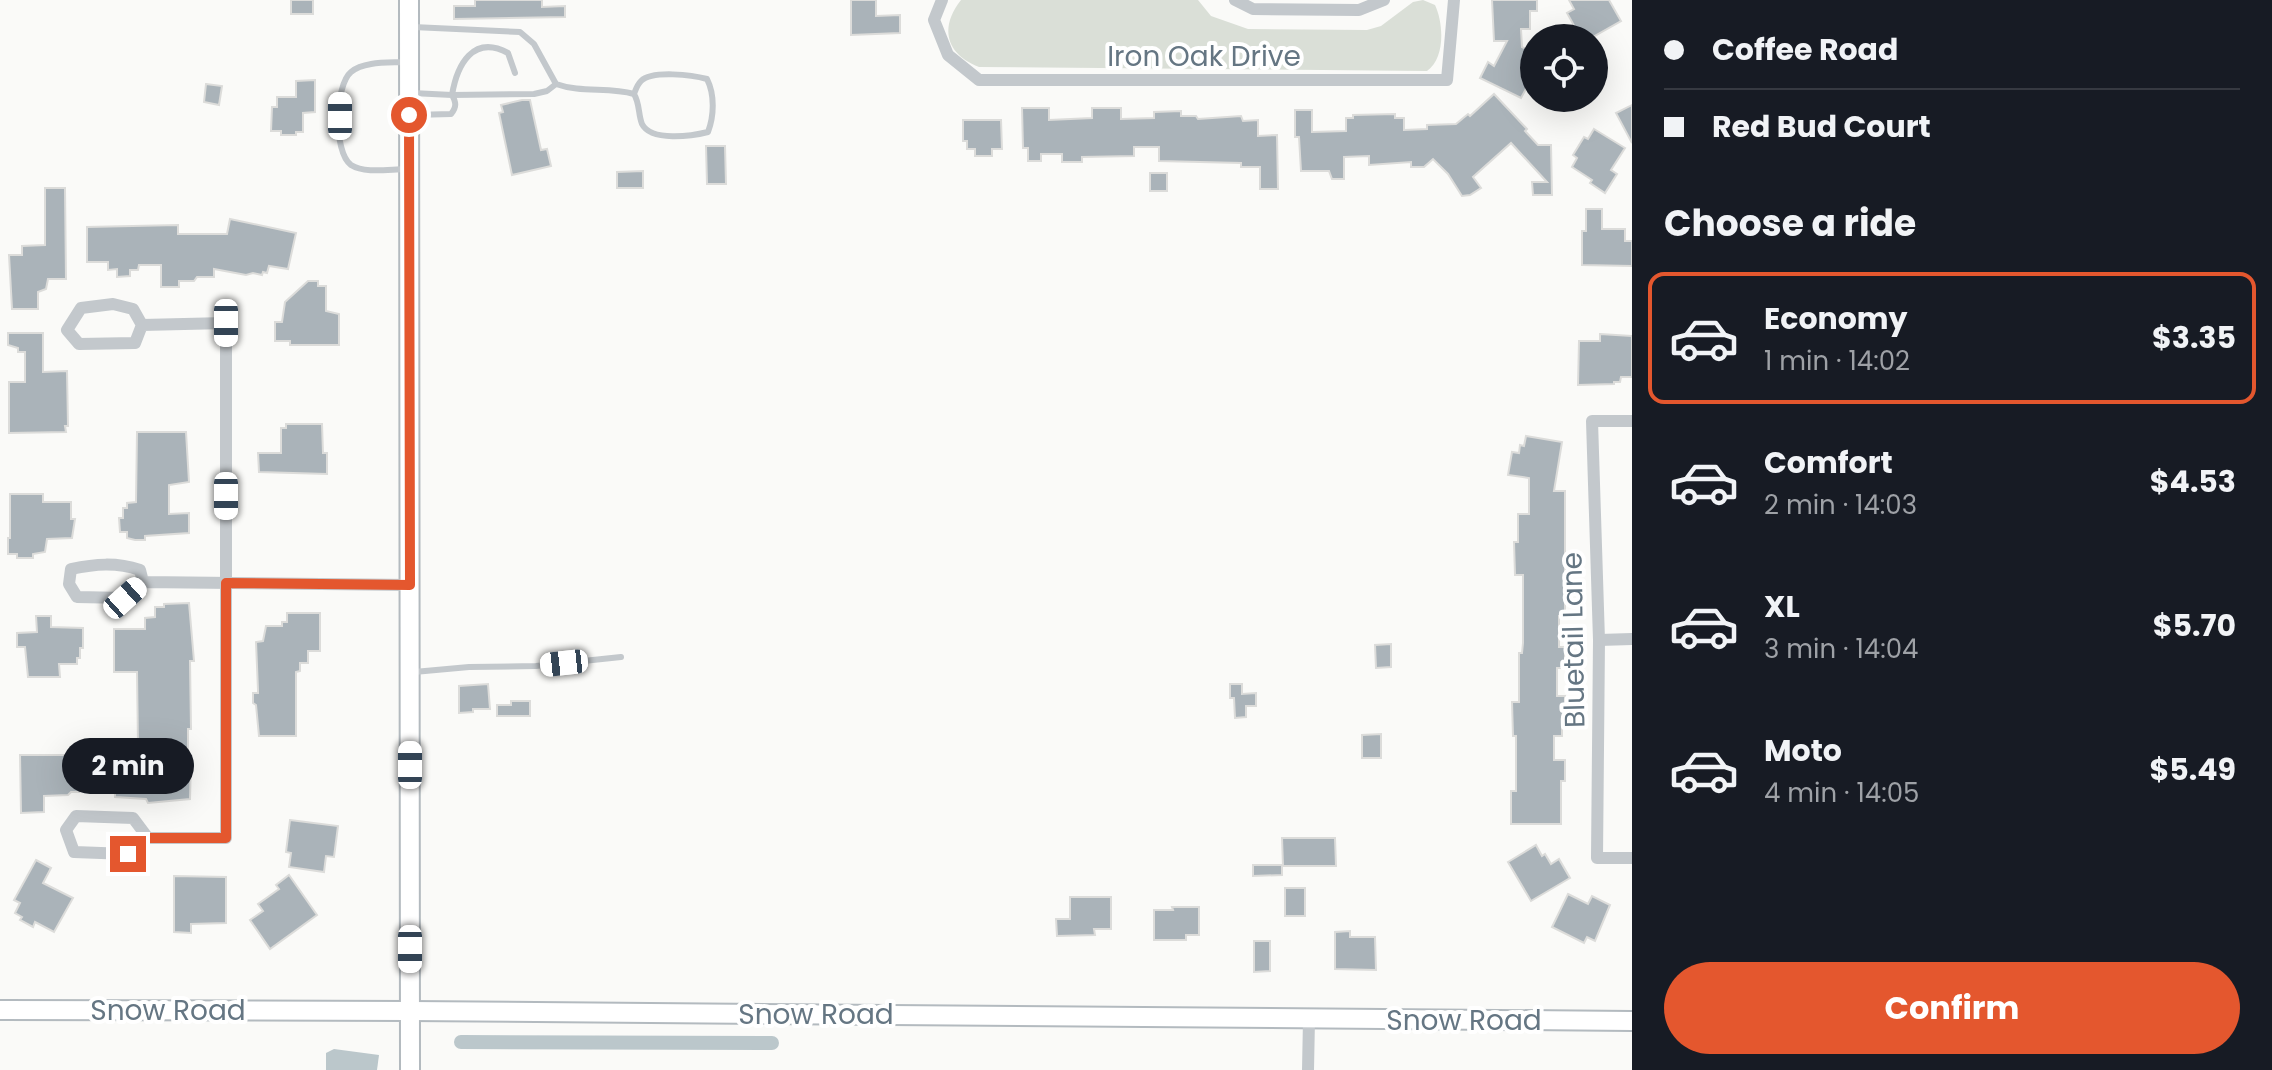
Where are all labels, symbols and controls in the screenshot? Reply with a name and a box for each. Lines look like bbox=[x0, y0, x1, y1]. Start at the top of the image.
map controls bbox=[1520, 24, 1608, 112]
button: locate bbox=[1520, 24, 1608, 112]
text: Coffee Road bbox=[1712, 28, 1898, 71]
street label: Iron Oak Drive bbox=[1107, 37, 1301, 76]
car bbox=[328, 92, 352, 140]
route start bbox=[391, 97, 427, 133]
text: Red Bud Court bbox=[1712, 105, 1931, 148]
text: Choose a ride bbox=[1664, 198, 1916, 249]
text: Economy bbox=[1764, 297, 1908, 340]
car bbox=[214, 299, 238, 347]
icon: car bbox=[1668, 302, 1740, 374]
text: $3.35 bbox=[2152, 316, 2236, 359]
text: 1 min · 14:02 bbox=[1764, 343, 1910, 379]
text: Comfort bbox=[1764, 441, 1893, 484]
icon: car bbox=[1668, 446, 1740, 518]
text: $4.53 bbox=[2150, 460, 2236, 503]
car bbox=[214, 472, 238, 520]
text: 2 min · 14:03 bbox=[1764, 487, 1917, 523]
street label: Bluetail Lane bbox=[1552, 552, 1595, 728]
car bbox=[99, 573, 151, 623]
text: XL bbox=[1764, 585, 1800, 628]
icon: car bbox=[1668, 590, 1740, 662]
text: $5.70 bbox=[2153, 604, 2236, 647]
text: 3 min · 14:04 bbox=[1764, 631, 1918, 667]
car bbox=[539, 649, 589, 677]
text: Moto bbox=[1764, 729, 1842, 772]
icon: car bbox=[1668, 734, 1740, 806]
callout: 2 min bbox=[62, 738, 194, 794]
car bbox=[398, 741, 422, 789]
text: 2 min bbox=[91, 748, 165, 784]
text: $5.49 bbox=[2150, 748, 2236, 791]
text: 4 min · 14:05 bbox=[1764, 775, 1919, 811]
route end bbox=[110, 836, 146, 872]
car bbox=[398, 925, 422, 973]
button: Confirm bbox=[1664, 962, 2240, 1054]
street label: Snow Road bbox=[90, 991, 246, 1030]
street label: Snow Road bbox=[738, 995, 894, 1034]
street label: Snow Road bbox=[1386, 1001, 1542, 1040]

